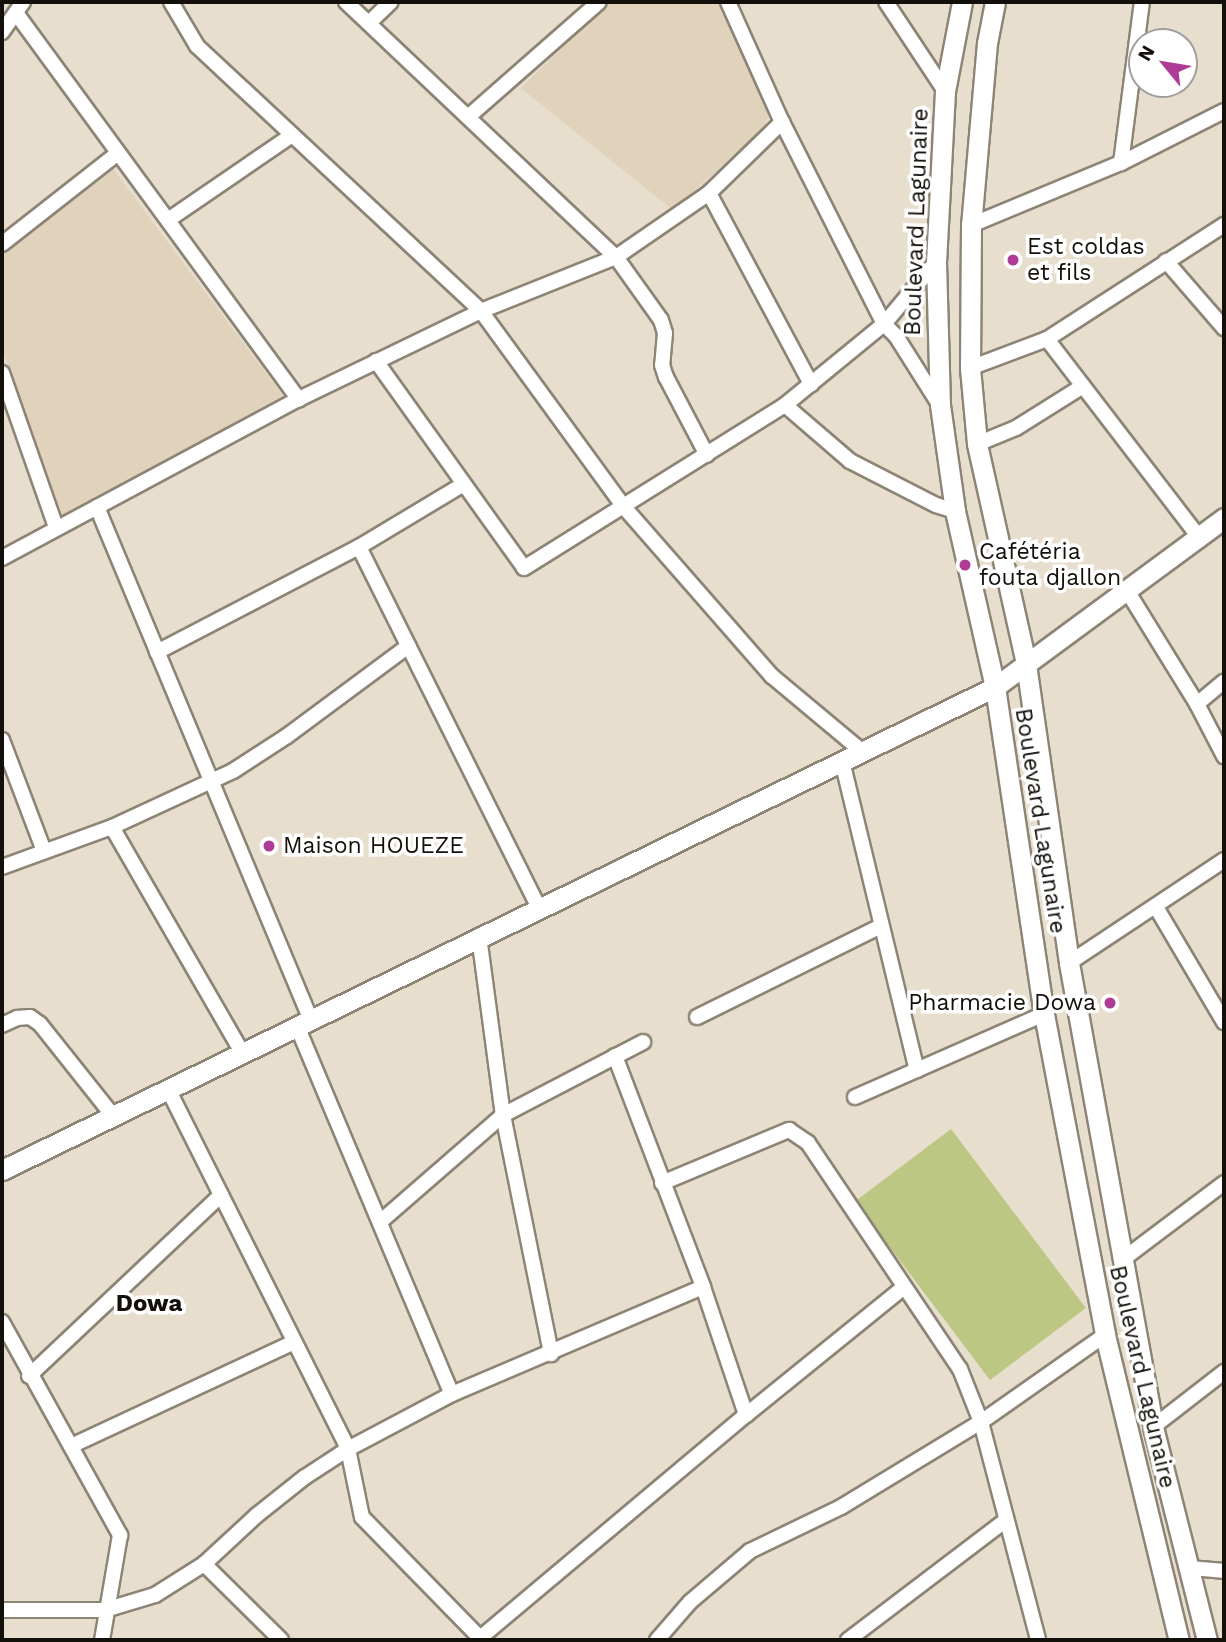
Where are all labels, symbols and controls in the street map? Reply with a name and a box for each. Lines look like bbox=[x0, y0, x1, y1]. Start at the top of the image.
north arrow bbox=[1128, 28, 1198, 98]
text: N bbox=[1133, 41, 1160, 65]
street label: Boulevard Lagunaire bbox=[899, 108, 935, 336]
place label: Est coldas et fils bbox=[1027, 233, 1145, 287]
marker: Est coldas et fils bbox=[1005, 252, 1021, 268]
place label: Cafétéria fouta djallon bbox=[979, 538, 1122, 592]
marker: Cafétéria fouta djallon bbox=[957, 557, 973, 573]
street label: Boulevard Lagunaire bbox=[1009, 706, 1071, 936]
place label: Maison HOUEZE bbox=[283, 832, 464, 860]
marker: Maison HOUEZE bbox=[261, 838, 277, 854]
place label: Pharmacie Dowa bbox=[908, 989, 1096, 1017]
marker: Pharmacie Dowa bbox=[1102, 995, 1118, 1011]
street label: Boulevard Lagunaire bbox=[1103, 1263, 1181, 1491]
district label: Dowa bbox=[116, 1290, 182, 1318]

